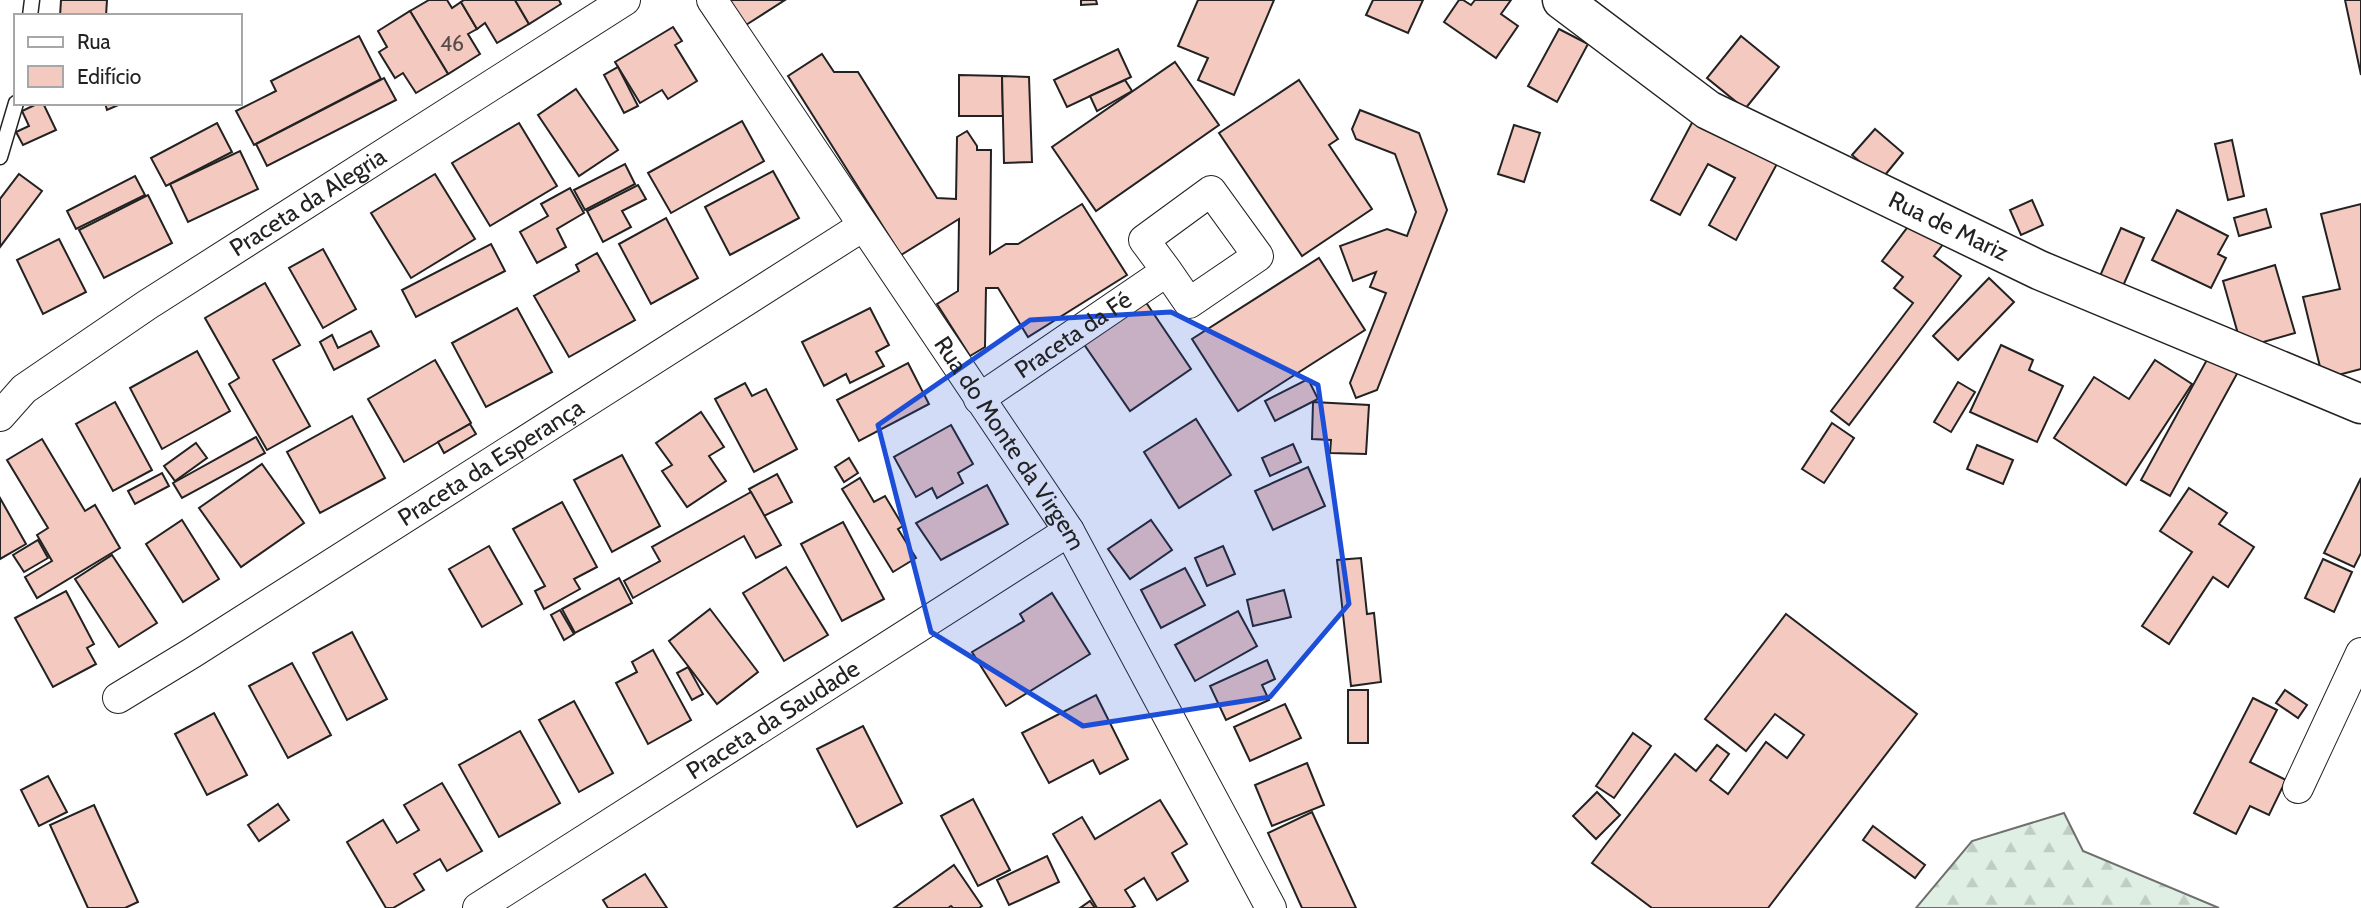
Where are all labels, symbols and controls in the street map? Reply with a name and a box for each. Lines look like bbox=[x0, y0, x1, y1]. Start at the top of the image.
legend bbox=[14, 14, 242, 105]
text: Rua bbox=[77, 29, 111, 54]
house number: 46 bbox=[440, 31, 464, 56]
text: Edifício bbox=[77, 64, 141, 89]
street label: Praceta da Alegria bbox=[224, 141, 392, 262]
street label: Rua de Mariz bbox=[1884, 185, 2013, 267]
street label: Praceta da Fé bbox=[1009, 285, 1137, 384]
street label: Rua do Monte da Virgem bbox=[928, 331, 1091, 555]
street label: Praceta da Esperança bbox=[392, 392, 589, 532]
street label: Praceta da Saudade bbox=[681, 653, 865, 785]

